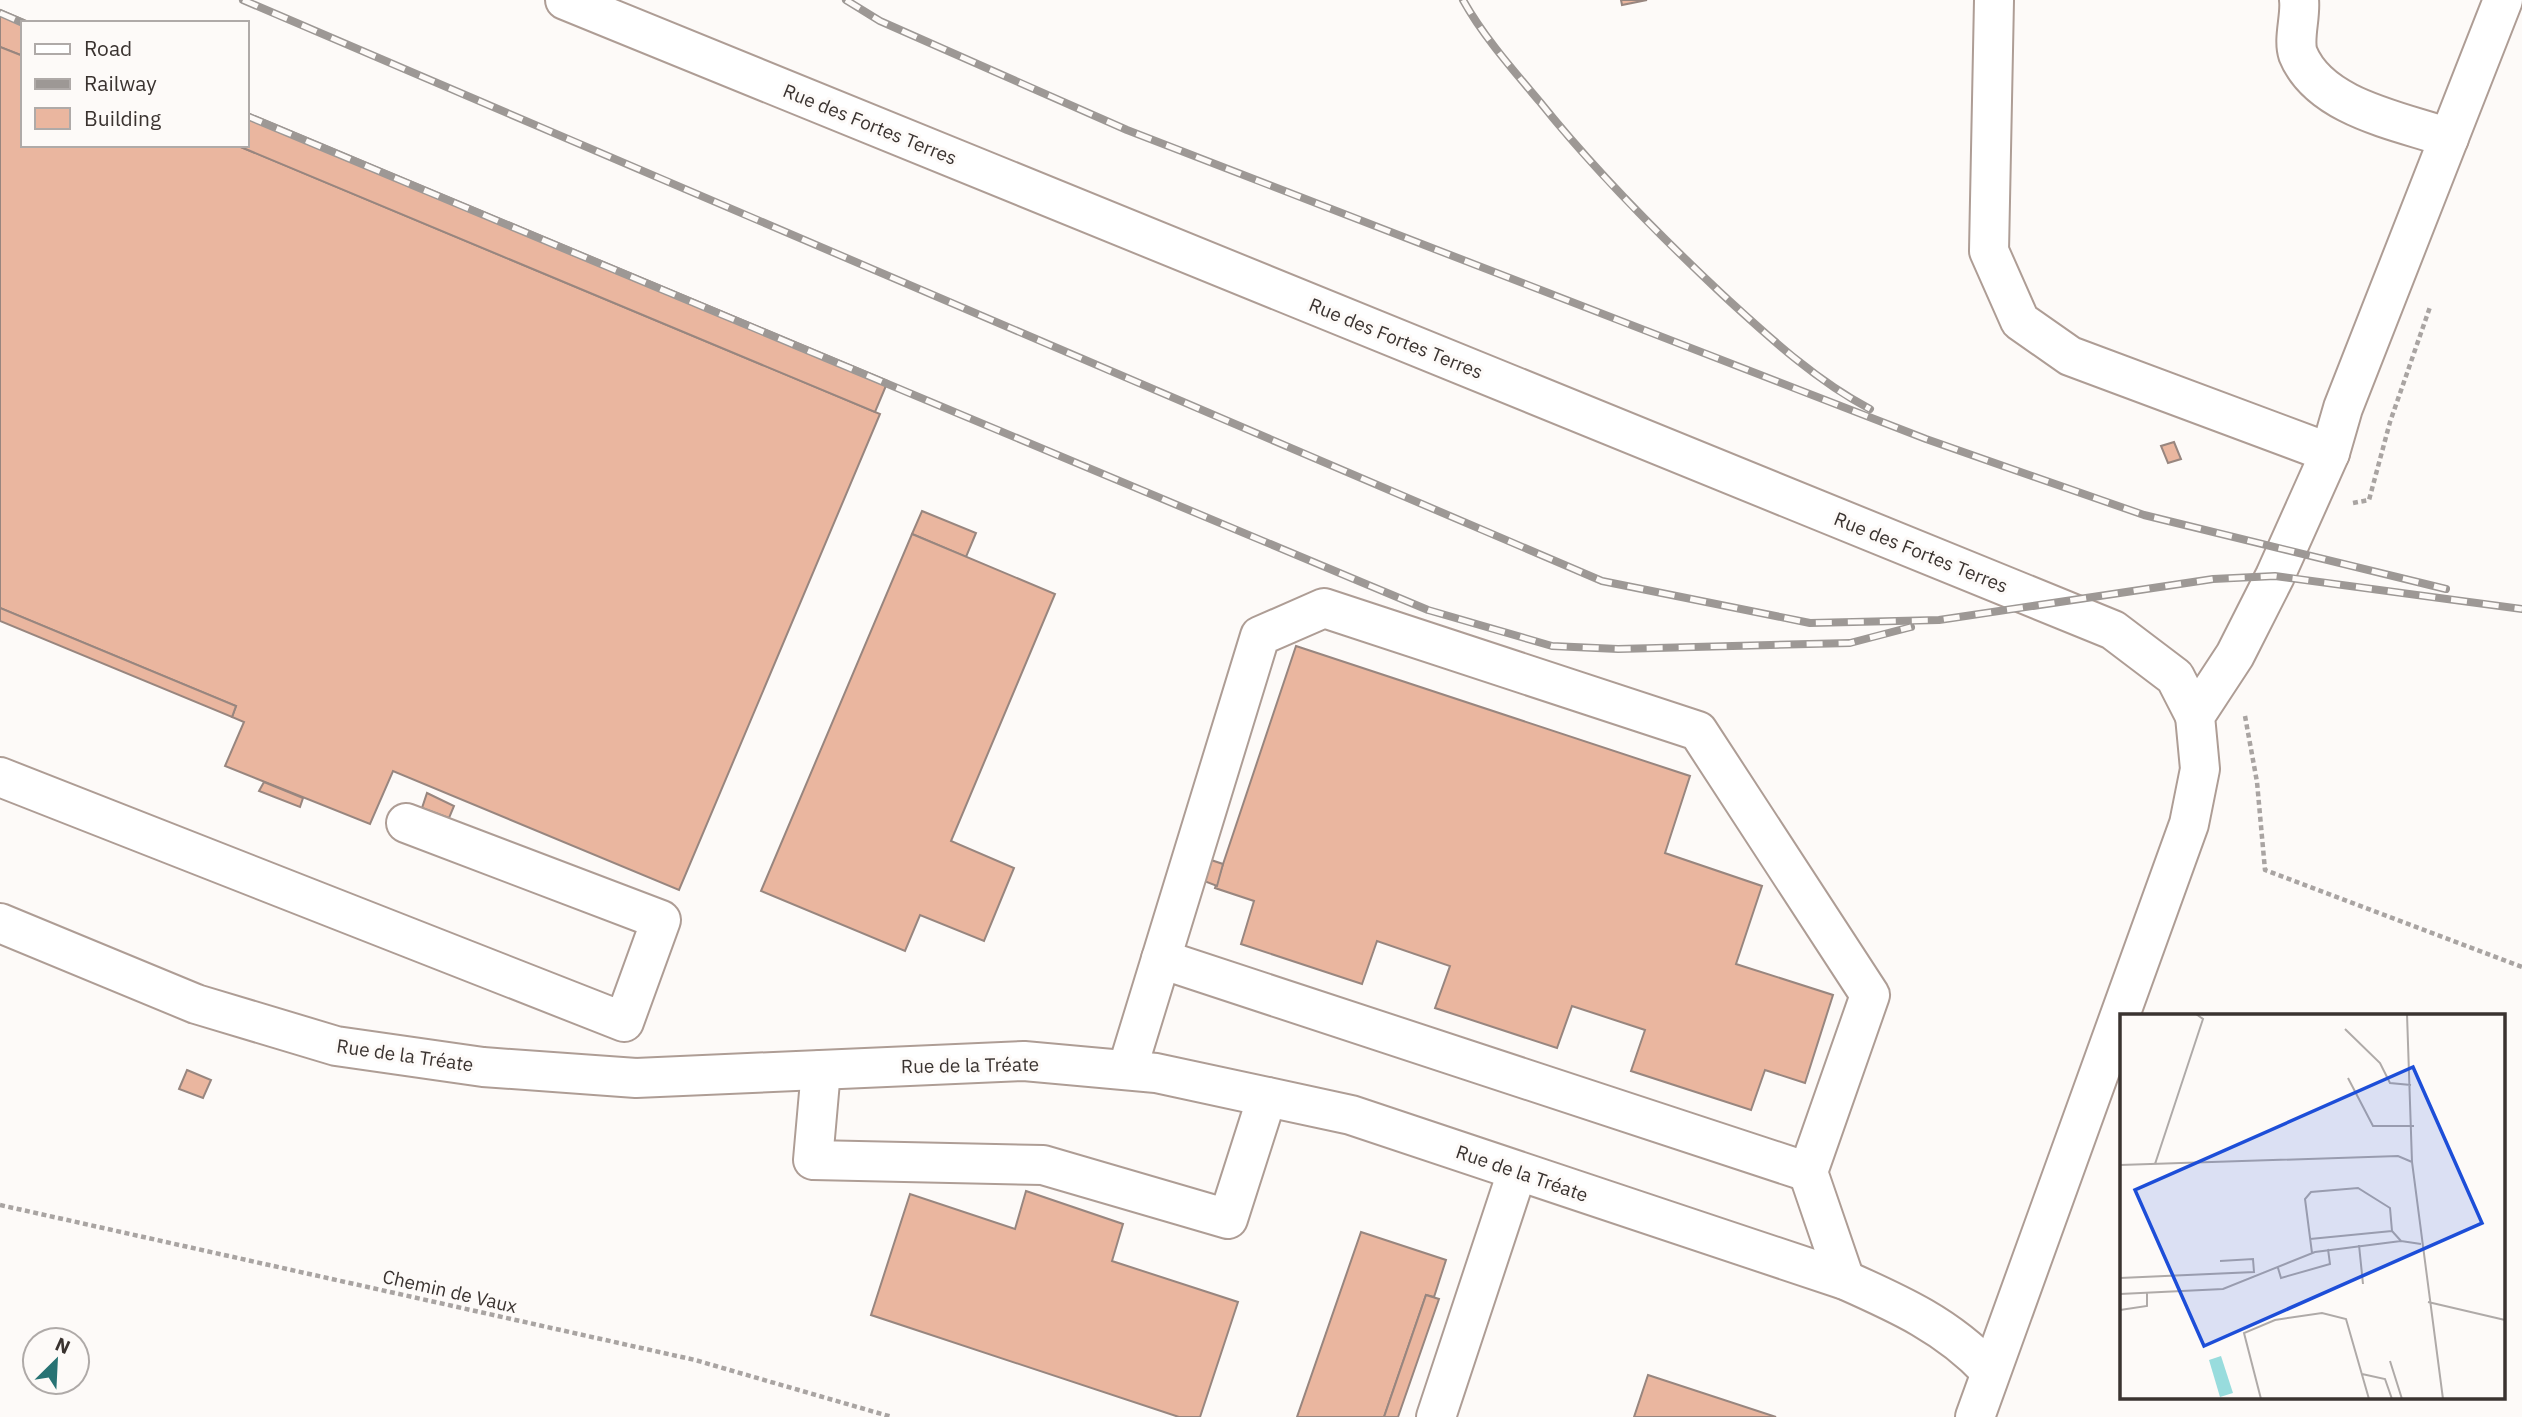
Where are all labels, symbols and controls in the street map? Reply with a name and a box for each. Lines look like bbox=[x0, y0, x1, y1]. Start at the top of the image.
legend bbox=[21, 21, 248, 147]
text: Road bbox=[84, 34, 132, 62]
text: Railway bbox=[84, 69, 157, 97]
street label: Rue des Fortes Terres bbox=[780, 78, 960, 170]
text: Building bbox=[84, 104, 161, 132]
street label: Rue des Fortes Terres bbox=[1306, 292, 1486, 384]
street label: Rue des Fortes Terres bbox=[1831, 506, 2011, 598]
inset map bbox=[2120, 1014, 2504, 1400]
street label: Rue de la Tréate bbox=[335, 1034, 475, 1076]
street label: Rue de la Tréate bbox=[901, 1052, 1039, 1078]
street label: Rue de la Tréate bbox=[1453, 1139, 1591, 1207]
street label: Chemin de Vaux bbox=[380, 1264, 520, 1318]
north arrow bbox=[21, 1326, 91, 1396]
text: N bbox=[52, 1332, 74, 1359]

